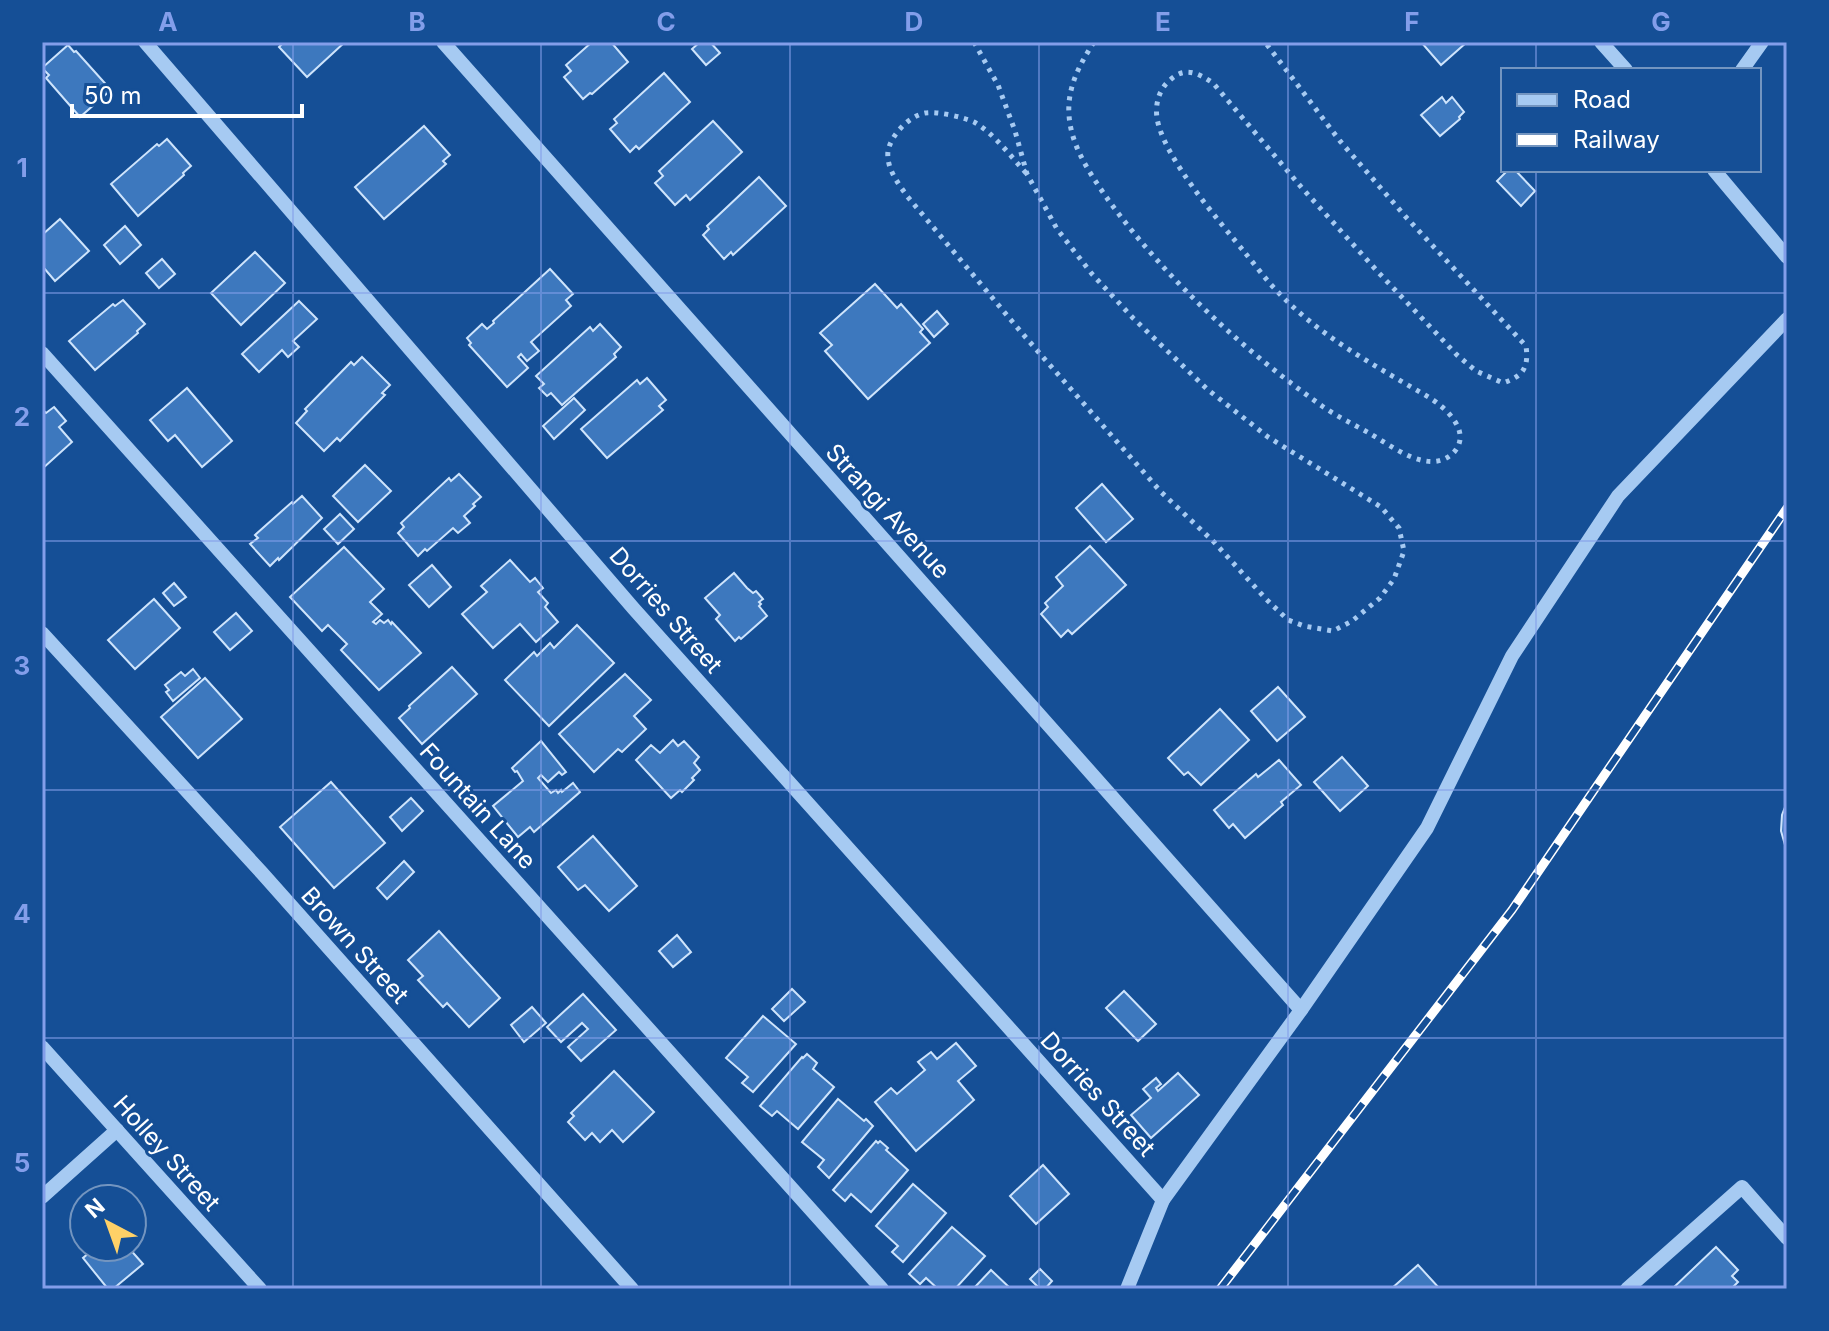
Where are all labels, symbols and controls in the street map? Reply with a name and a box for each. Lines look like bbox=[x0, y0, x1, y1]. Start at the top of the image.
text: A bbox=[158, 6, 178, 37]
text: B bbox=[408, 6, 426, 37]
text: C bbox=[656, 6, 676, 37]
text: D bbox=[905, 6, 923, 37]
text: E bbox=[1155, 6, 1171, 37]
text: F bbox=[1404, 6, 1420, 37]
text: G bbox=[1651, 6, 1671, 37]
scale bar bbox=[72, 68, 302, 118]
legend bbox=[1501, 68, 1761, 172]
text: 50 m bbox=[84, 81, 142, 110]
text: Road bbox=[1573, 85, 1631, 114]
text: Railway bbox=[1573, 125, 1660, 154]
text: 1 bbox=[16, 152, 28, 183]
text: 2 bbox=[14, 401, 30, 432]
street label: Strangi Avenue bbox=[820, 438, 956, 584]
street label: Dorries Street bbox=[603, 541, 729, 679]
text: 3 bbox=[14, 650, 30, 681]
street label: Fountain Lane bbox=[414, 737, 542, 875]
street label: Brown Street bbox=[295, 881, 415, 1009]
text: 4 bbox=[13, 898, 31, 929]
street label: Dorries Street bbox=[1035, 1026, 1162, 1162]
street label: Holley Street bbox=[108, 1089, 226, 1217]
text: 5 bbox=[14, 1147, 30, 1178]
north arrow bbox=[68, 1183, 148, 1263]
text: N bbox=[80, 1193, 110, 1223]

